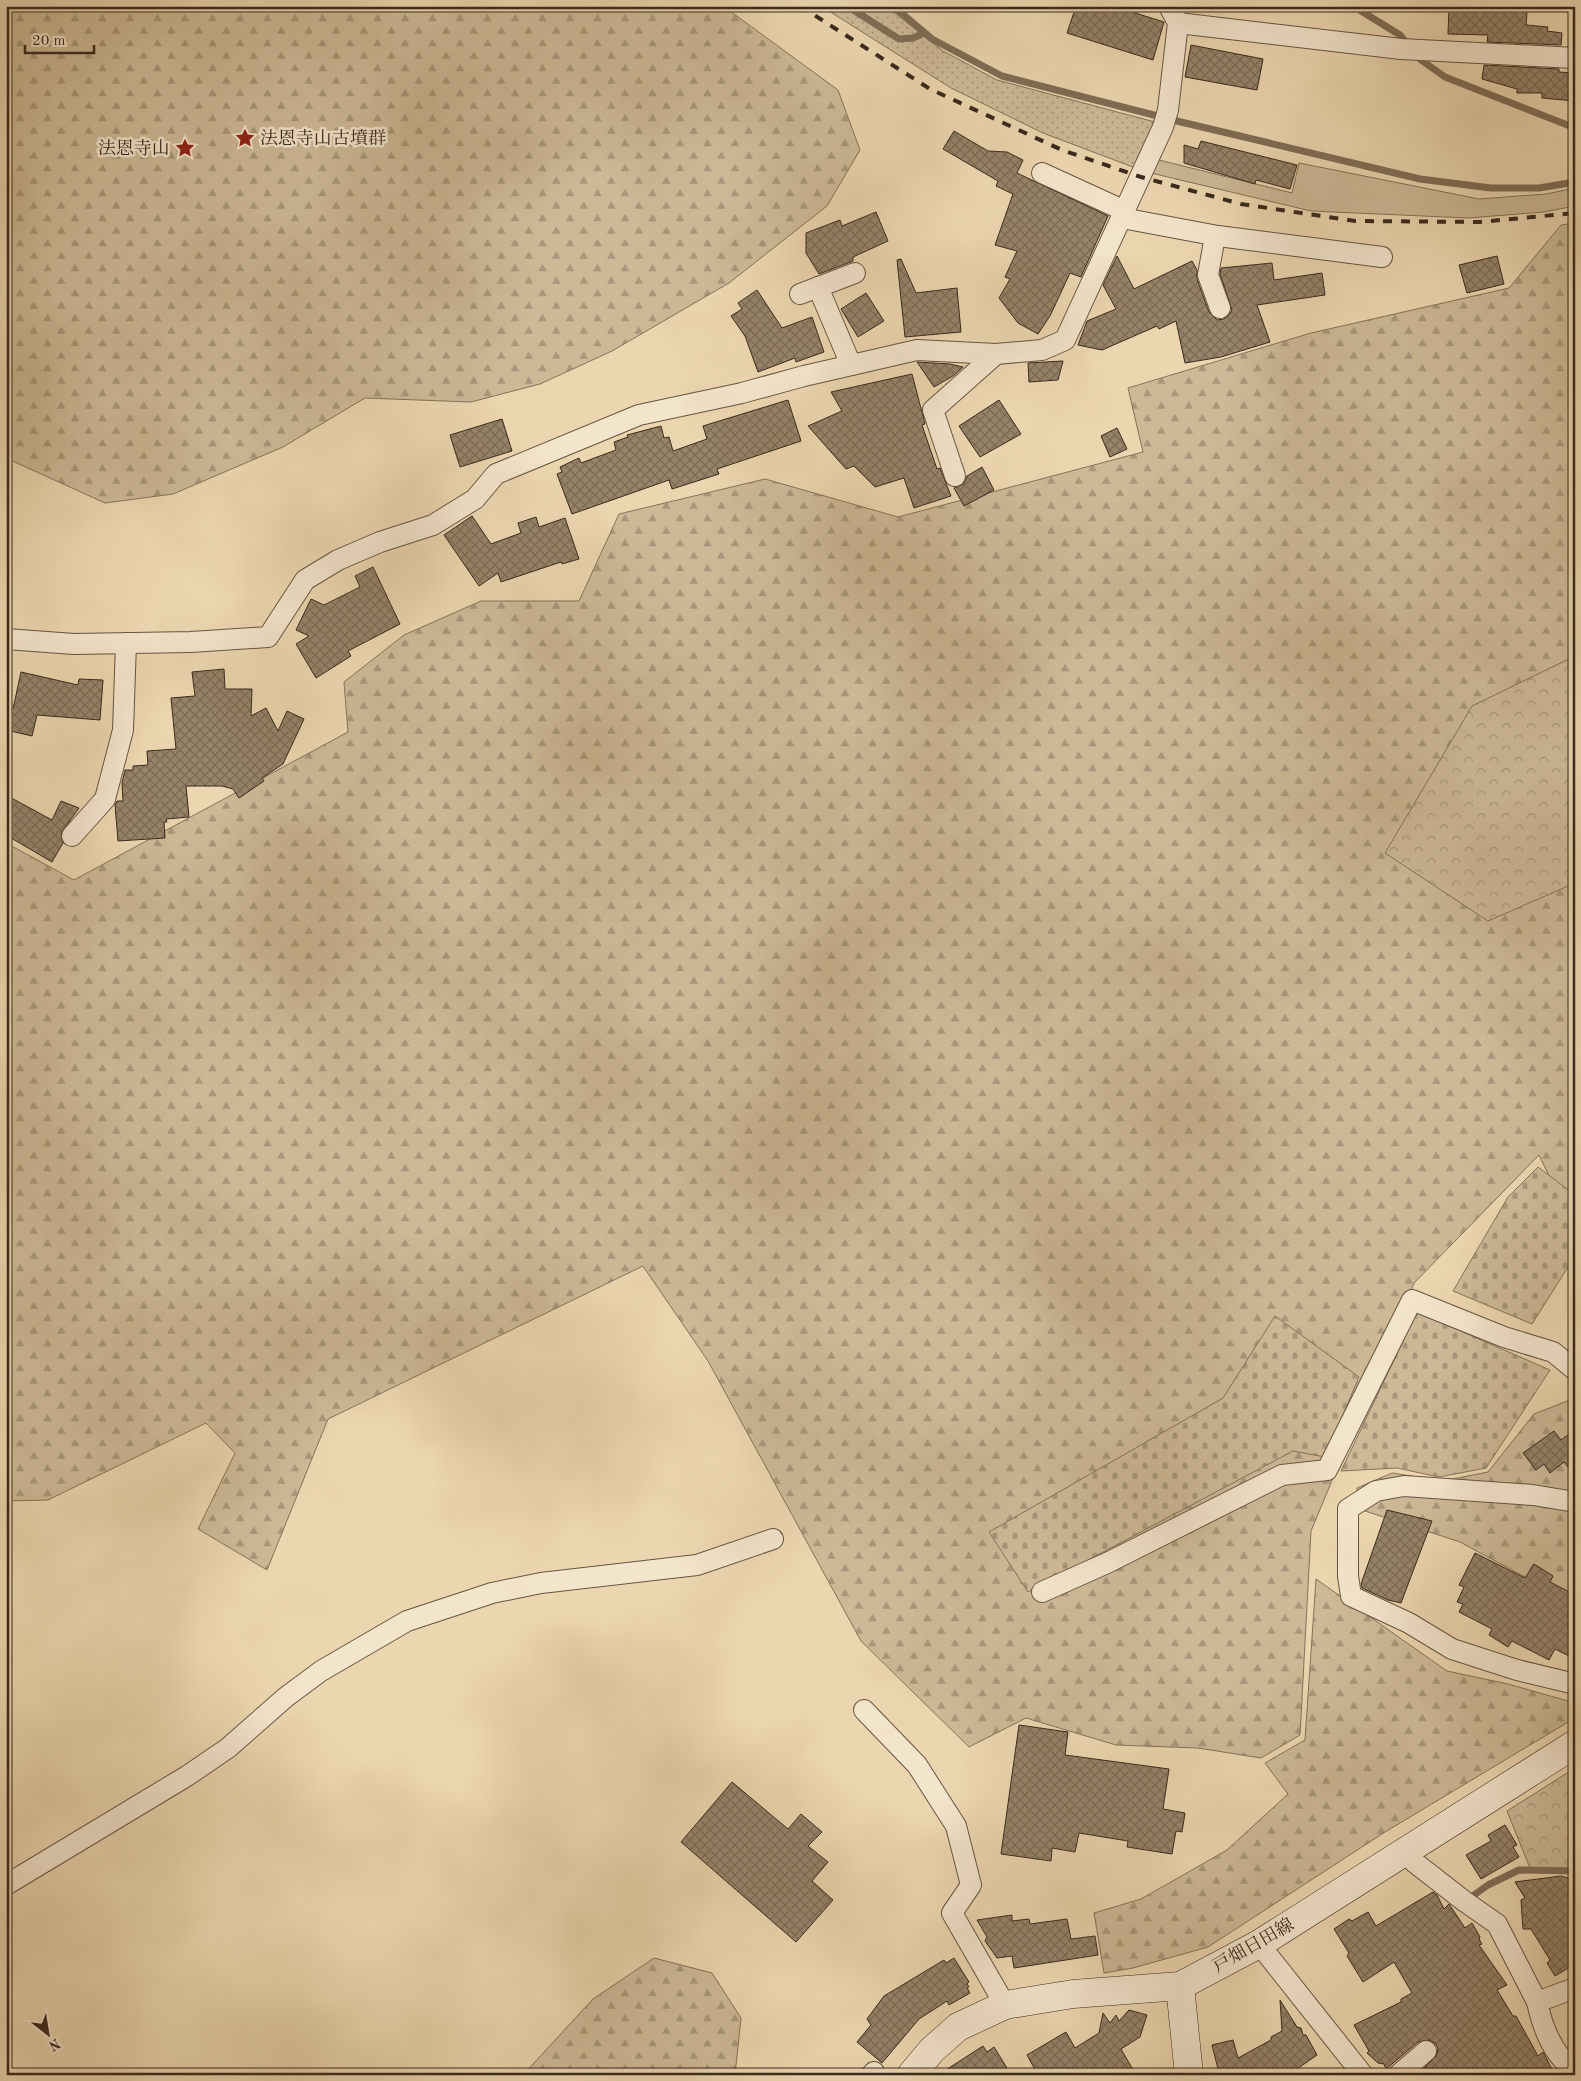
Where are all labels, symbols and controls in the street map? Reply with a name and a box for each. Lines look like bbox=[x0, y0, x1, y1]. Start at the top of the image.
scale bar bbox=[25, 22, 94, 54]
text: 20 m bbox=[32, 34, 66, 49]
place icon: 法恩寺山古墳群 bbox=[234, 127, 256, 149]
place label: 法恩寺山古墳群 bbox=[260, 128, 386, 148]
place icon: 法恩寺山 bbox=[174, 137, 196, 159]
place label: 法恩寺山 bbox=[98, 138, 170, 158]
street label: 戸畑日田線 bbox=[1209, 1914, 1297, 1976]
north arrow bbox=[22, 2008, 72, 2058]
text: N bbox=[46, 2036, 62, 2053]

